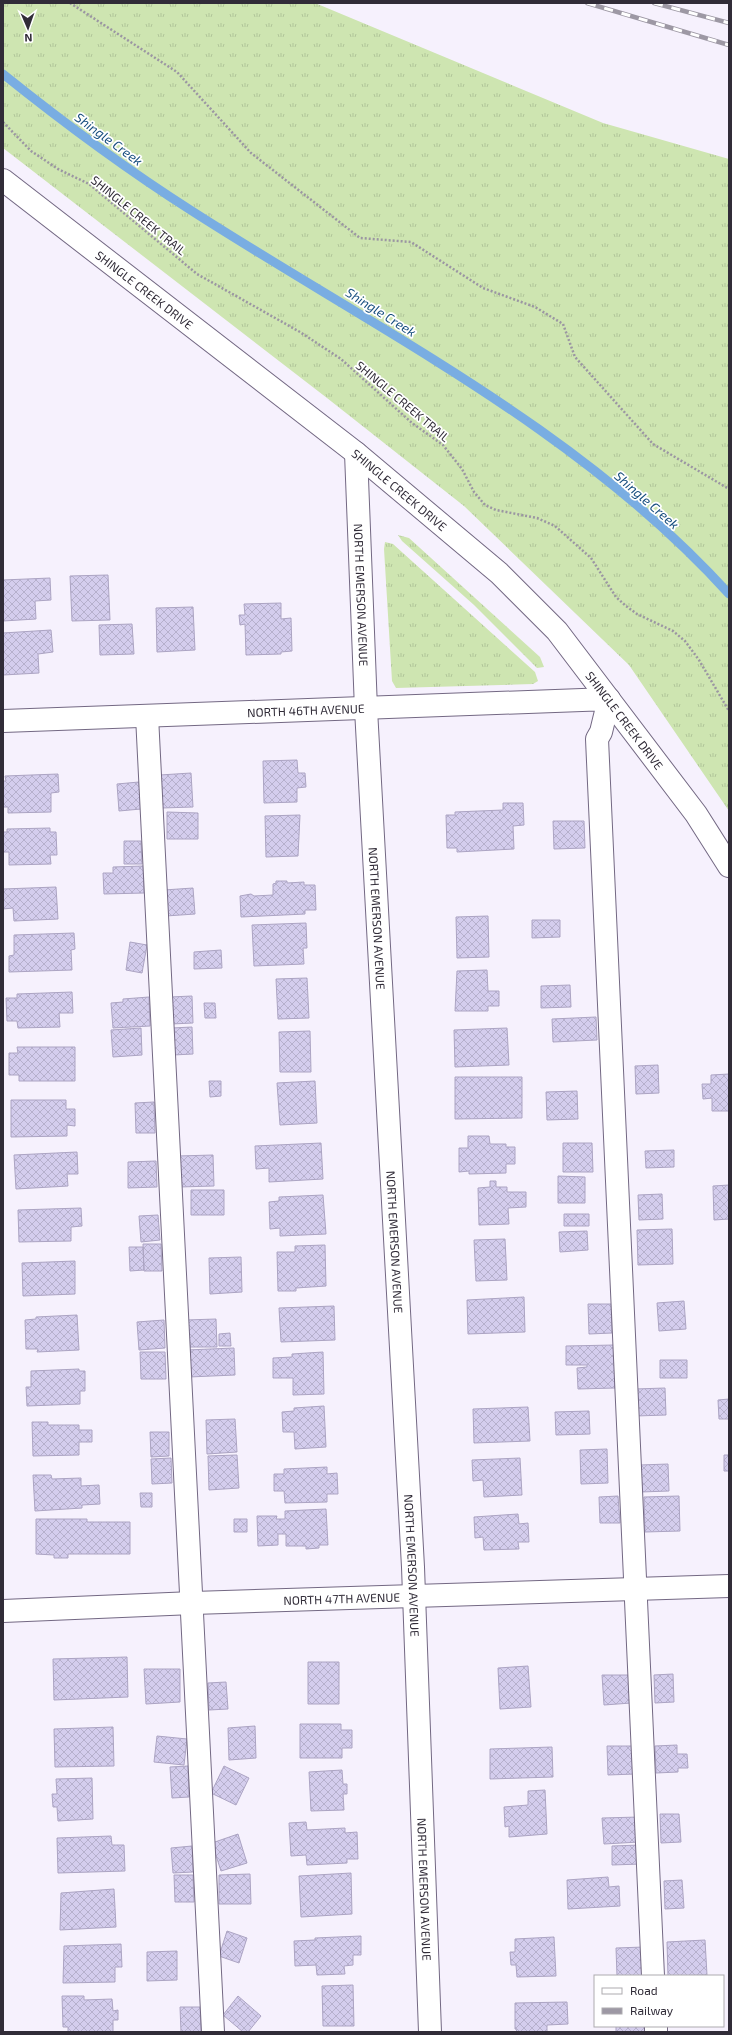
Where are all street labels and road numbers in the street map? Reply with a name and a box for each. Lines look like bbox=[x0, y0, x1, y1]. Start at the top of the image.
street label: SHINGLE CREEK TRAIL bbox=[89, 173, 189, 257]
street label: SHINGLE CREEK DRIVE bbox=[93, 247, 196, 332]
street label: SHINGLE CREEK TRAIL bbox=[353, 358, 453, 444]
street label: SHINGLE CREEK DRIVE bbox=[349, 446, 450, 533]
street label: NORTH EMERSON AVENUE bbox=[352, 523, 371, 667]
street label: SHINGLE CREEK DRIVE bbox=[583, 668, 667, 772]
street label: NORTH 46TH AVENUE bbox=[247, 701, 365, 719]
street label: NORTH EMERSON AVENUE bbox=[367, 847, 388, 990]
street label: NORTH EMERSON AVENUE bbox=[384, 1170, 406, 1314]
street label: NORTH EMERSON AVENUE bbox=[402, 1494, 423, 1637]
street label: NORTH 47TH AVENUE bbox=[283, 1589, 401, 1607]
street label: NORTH EMERSON AVENUE bbox=[415, 1818, 434, 1961]

